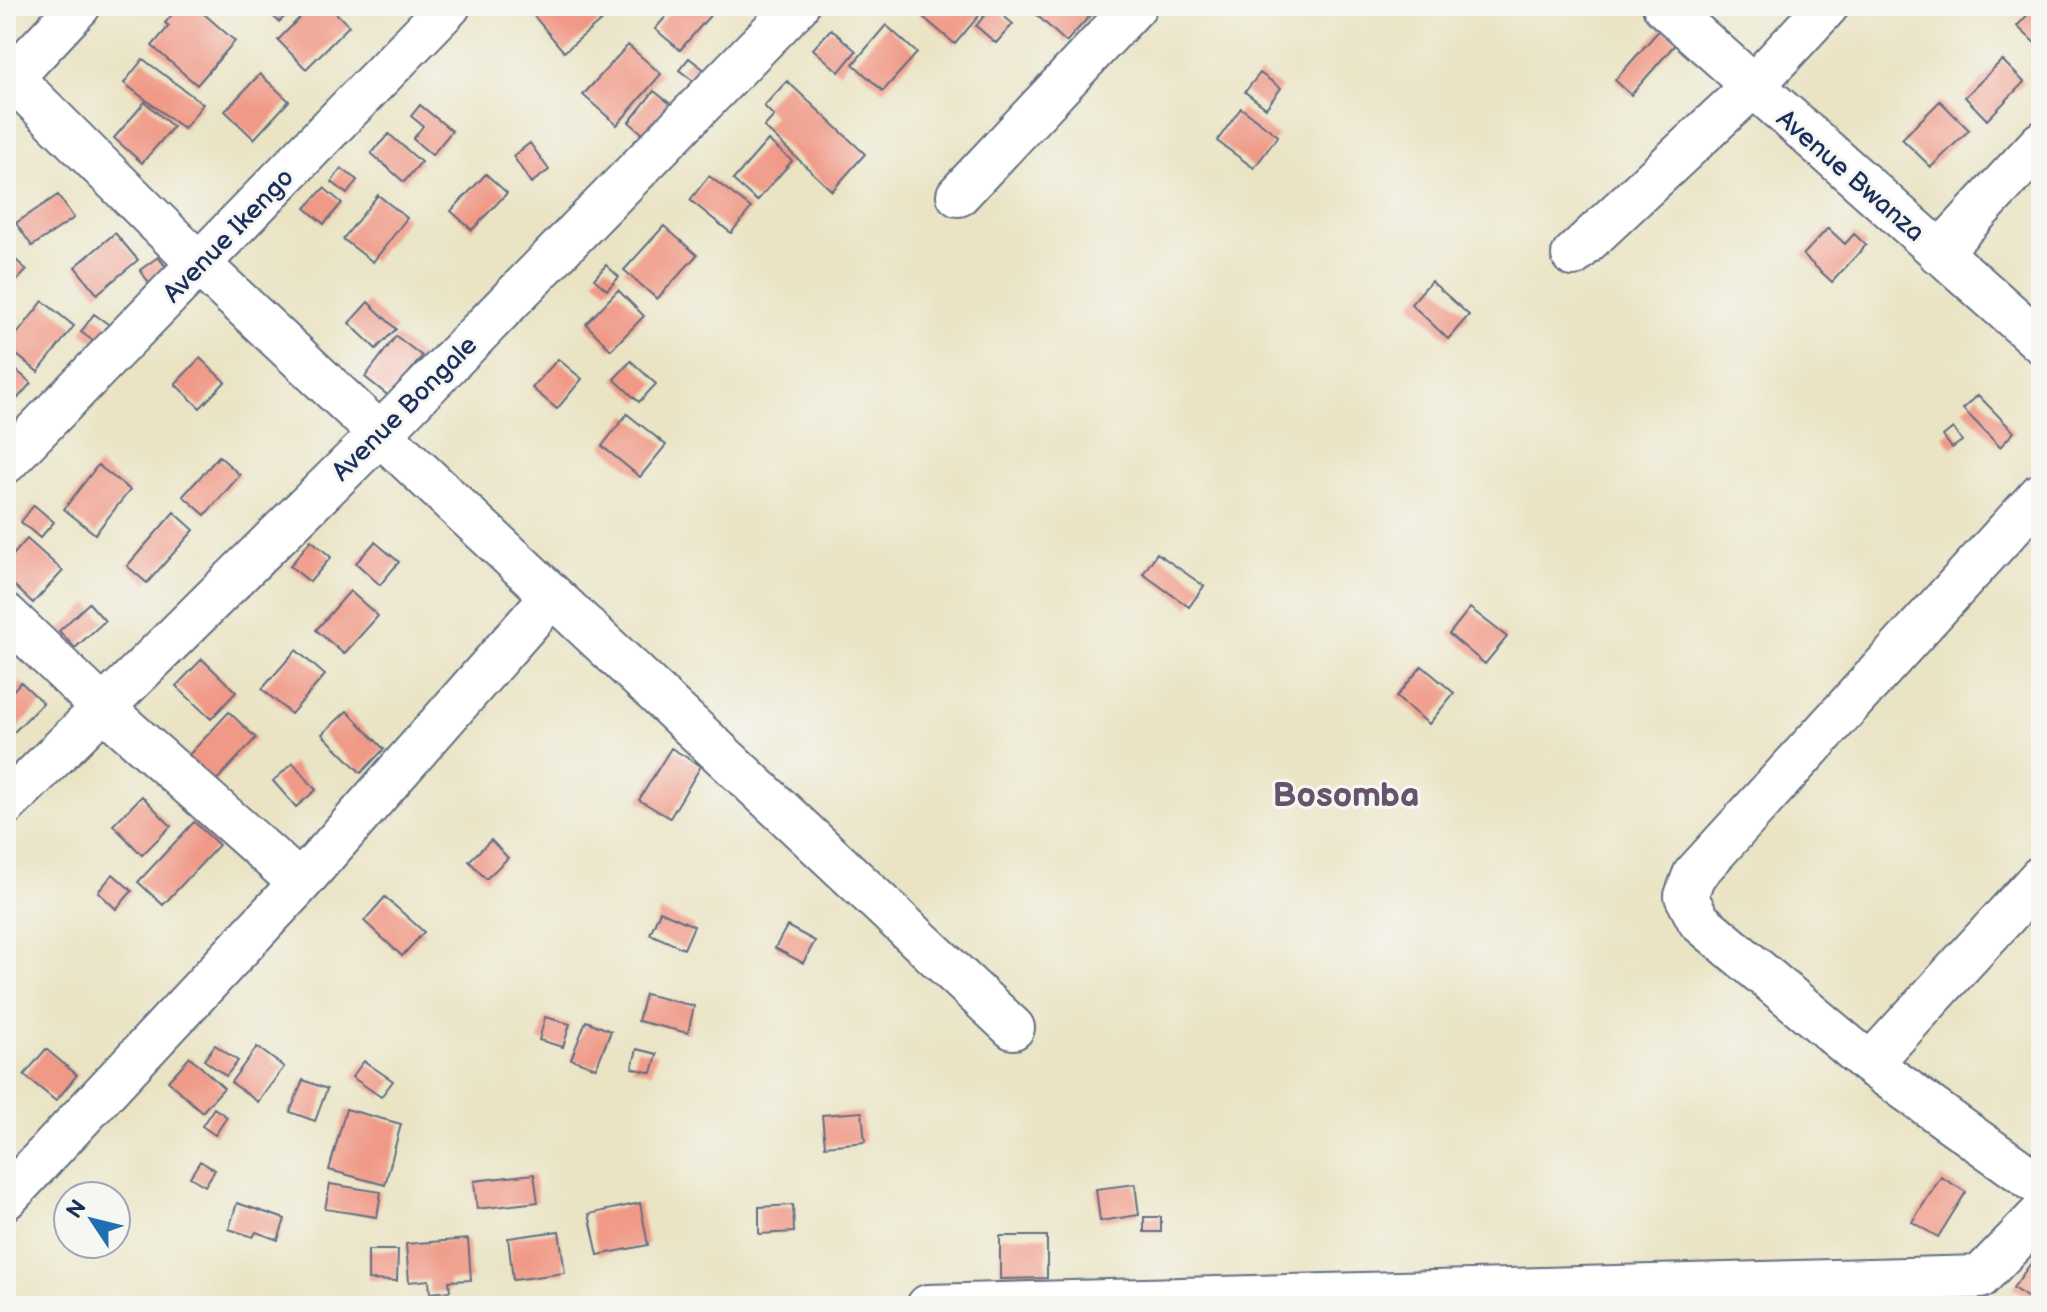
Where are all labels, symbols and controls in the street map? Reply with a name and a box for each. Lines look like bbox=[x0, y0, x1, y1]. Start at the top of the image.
street label: Avenue Bwanza bbox=[1770, 104, 1930, 249]
street label: Avenue Ikengo bbox=[157, 162, 301, 310]
street label: Avenue Bongale bbox=[326, 330, 484, 488]
district label: Bosomba bbox=[1273, 775, 1419, 816]
north arrow bbox=[52, 1180, 132, 1260]
text: N bbox=[61, 1195, 93, 1224]

